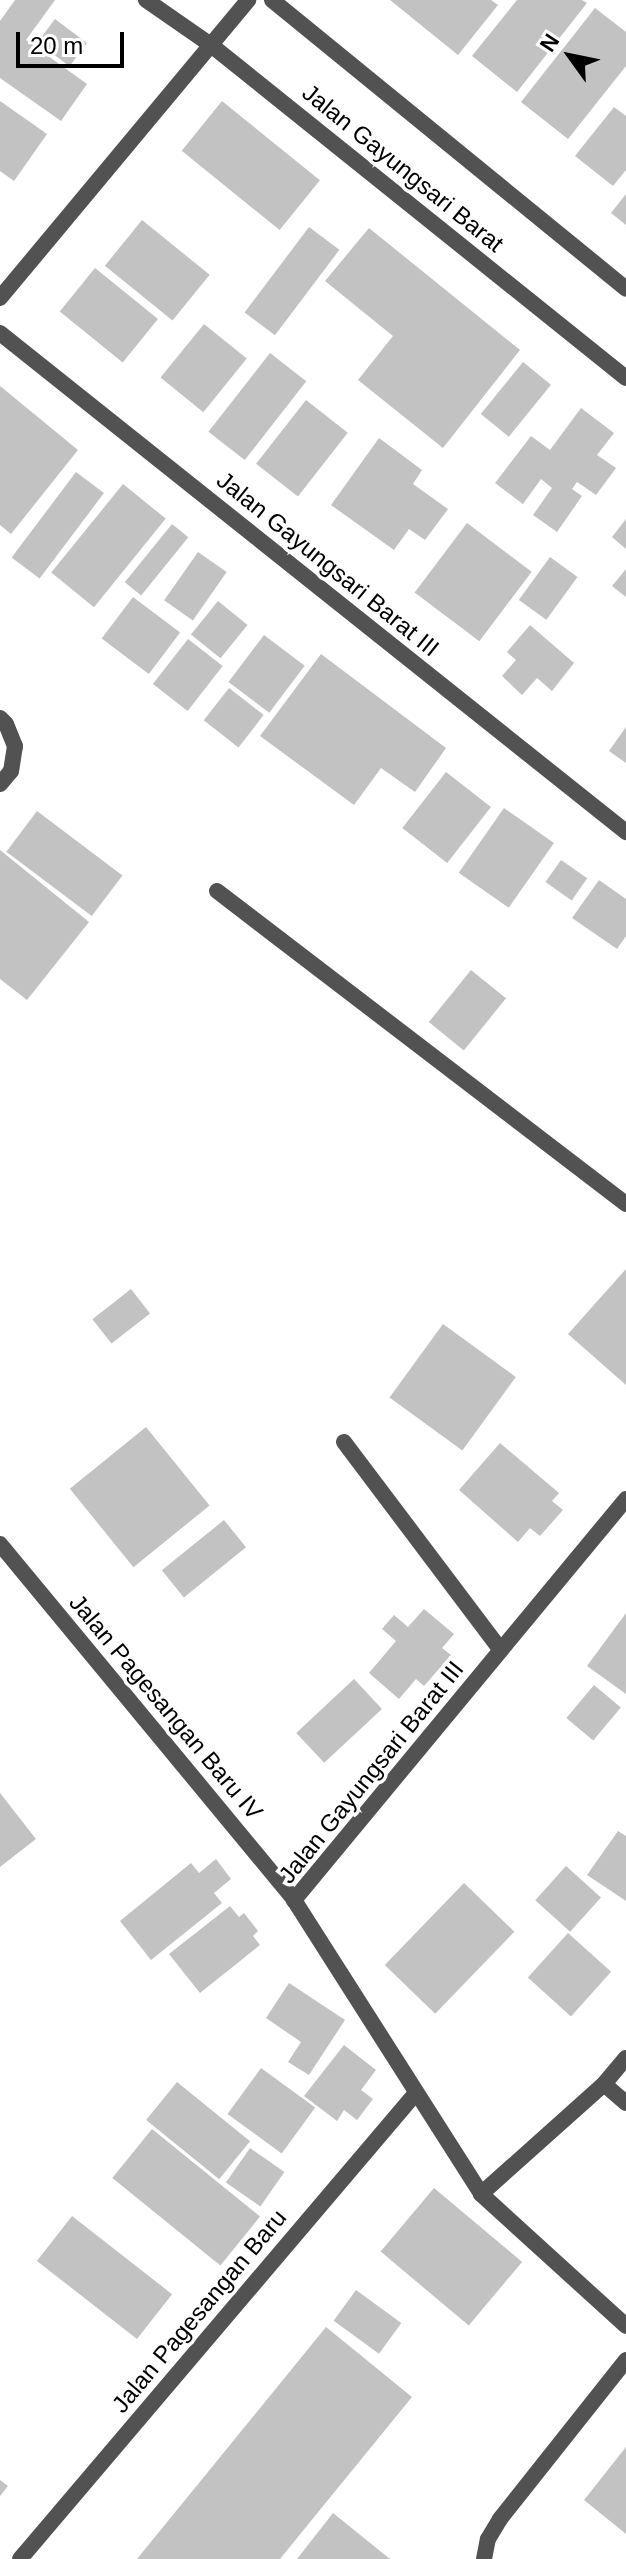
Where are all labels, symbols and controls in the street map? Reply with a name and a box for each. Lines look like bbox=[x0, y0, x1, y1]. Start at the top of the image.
scale bar bbox=[20, 16, 128, 66]
north arrow bbox=[530, 16, 610, 96]
text: N bbox=[535, 29, 564, 56]
text: 20 m bbox=[30, 32, 83, 59]
street label: Jalan Gayungsari Barat bbox=[296, 78, 510, 258]
street label: Jalan Gayungsari Barat III bbox=[211, 465, 445, 663]
street label: Jalan Pagesangan Baru IV bbox=[63, 1588, 269, 1826]
street label: Jalan Gayungsari Barat III bbox=[272, 1655, 470, 1889]
street label: Jalan Pagesangan Baru bbox=[106, 2204, 292, 2418]

